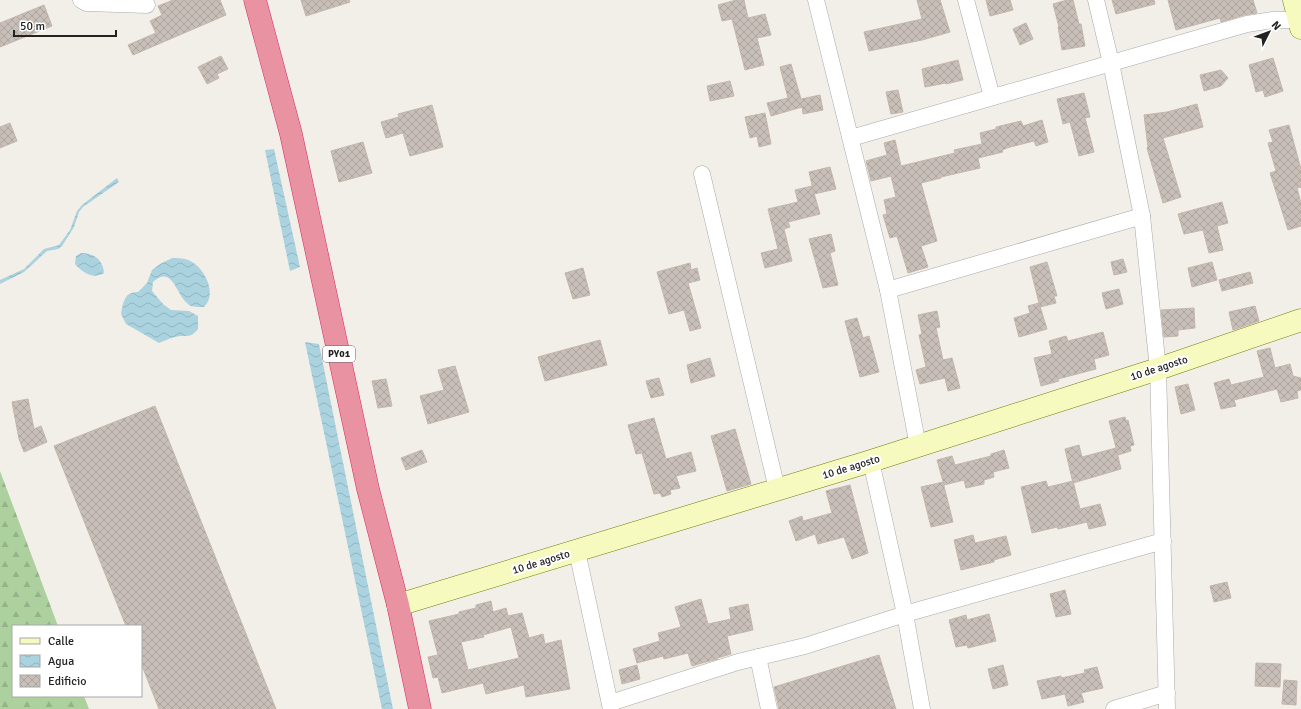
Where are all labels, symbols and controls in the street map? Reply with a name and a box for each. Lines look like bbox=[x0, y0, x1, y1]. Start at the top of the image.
scale bar bbox=[14, 12, 116, 38]
north arrow bbox=[1249, 12, 1289, 52]
text: N bbox=[1269, 18, 1283, 33]
text: 50 m bbox=[20, 19, 45, 34]
road number: PY01 bbox=[323, 346, 355, 362]
street label: 10 de agosto bbox=[1129, 353, 1190, 383]
street label: 10 de agosto bbox=[821, 452, 882, 482]
street label: 10 de agosto bbox=[511, 547, 572, 577]
legend bbox=[12, 625, 142, 697]
text: Calle bbox=[48, 634, 74, 649]
text: Agua bbox=[48, 654, 74, 669]
text: Edificio bbox=[48, 674, 86, 689]

